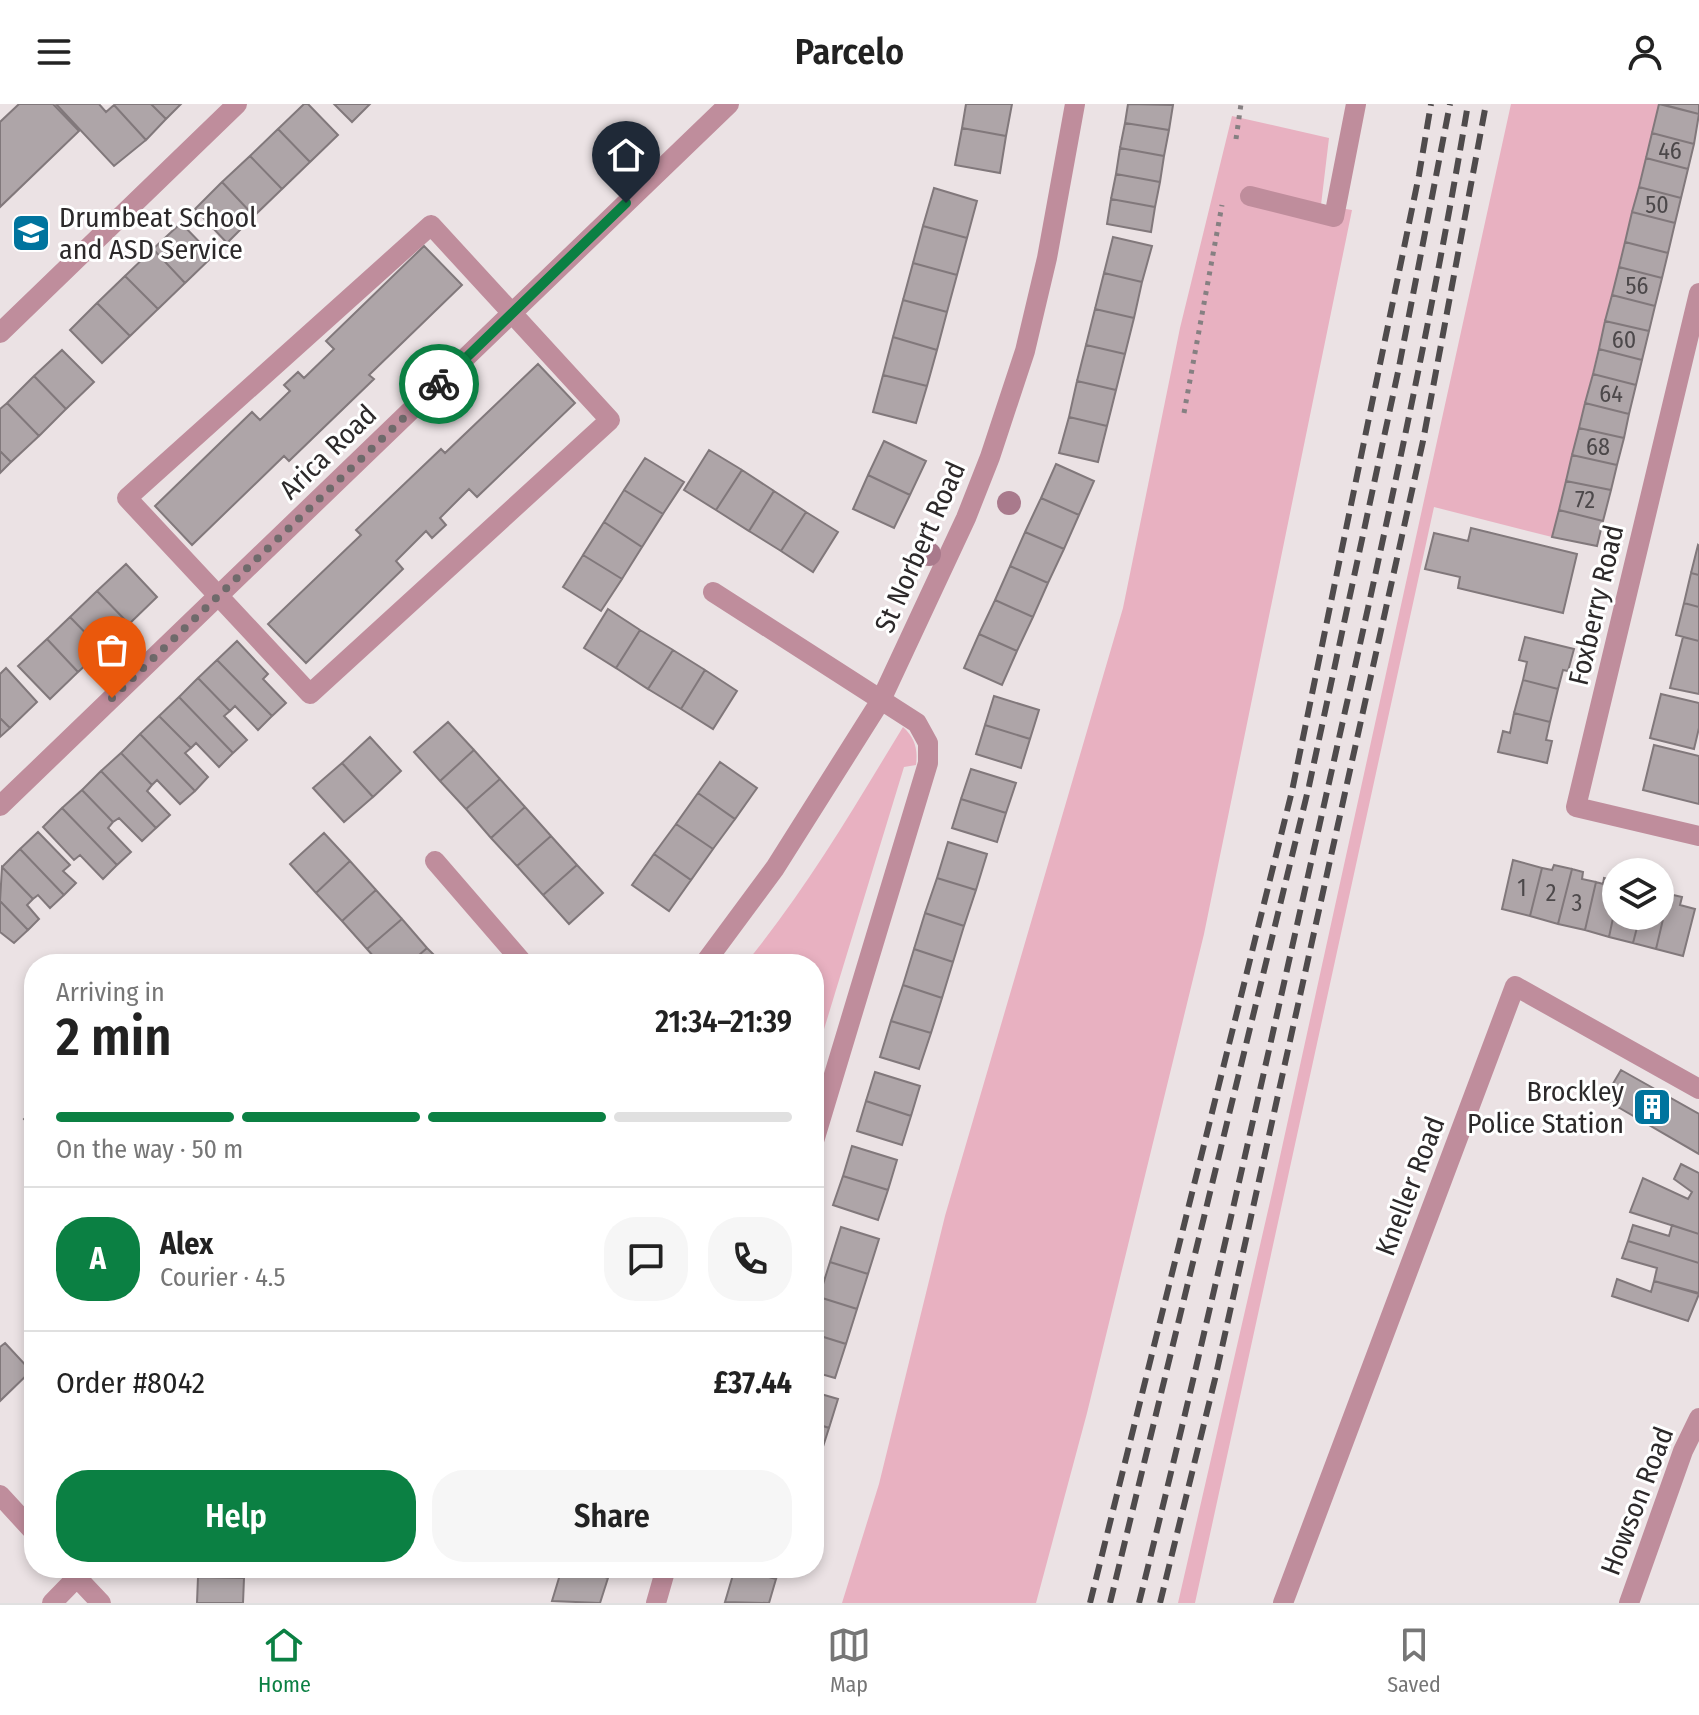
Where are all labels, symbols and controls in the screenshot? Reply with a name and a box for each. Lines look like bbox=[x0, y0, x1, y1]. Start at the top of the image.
icon: menu bbox=[32, 30, 76, 74]
text: Parcelo bbox=[795, 30, 904, 74]
icon: person bbox=[1623, 30, 1667, 74]
pin bbox=[592, 121, 660, 203]
icon: home bbox=[604, 133, 648, 177]
house number: 46 bbox=[1658, 137, 1682, 165]
house number: 50 bbox=[1645, 191, 1669, 219]
place label: Drumbeat School and ASD Service bbox=[59, 201, 257, 266]
school or university icon: Drumbeat School and ASD Service bbox=[10, 212, 52, 254]
house number: 56 bbox=[1626, 272, 1648, 300]
house number: 60 bbox=[1612, 326, 1636, 354]
courier bbox=[399, 344, 479, 424]
icon: bike bbox=[417, 362, 461, 406]
house number: 64 bbox=[1599, 380, 1623, 408]
street label: Arica Road bbox=[273, 398, 383, 506]
house number: 68 bbox=[1586, 433, 1610, 461]
street label: St Norbert Road bbox=[868, 457, 972, 637]
house number: 72 bbox=[1575, 486, 1595, 514]
street label: Foxberry Road bbox=[1562, 522, 1630, 688]
pin bbox=[78, 616, 146, 698]
icon: bag bbox=[90, 628, 134, 672]
map controls bbox=[1602, 858, 1674, 930]
button: layers bbox=[1602, 858, 1674, 930]
house number: 1 bbox=[1517, 874, 1527, 902]
house number: 2 bbox=[1546, 879, 1556, 907]
house number: 3 bbox=[1572, 889, 1582, 917]
text: Arriving in bbox=[56, 977, 165, 1008]
text: 21:34–21:39 bbox=[655, 1004, 792, 1040]
text: 2 min bbox=[56, 1006, 172, 1069]
place label: Brockley Police Station bbox=[1467, 1075, 1625, 1140]
building icon: Brockley Police Station bbox=[1631, 1086, 1673, 1128]
street label: Kneller Road bbox=[1368, 1112, 1452, 1260]
text: On the way · 50 m bbox=[56, 1134, 243, 1165]
button: chat bbox=[604, 1217, 688, 1301]
button: phone bbox=[708, 1217, 792, 1301]
text: Alex bbox=[160, 1226, 213, 1262]
text: A bbox=[90, 1241, 106, 1277]
text: Courier · 4.5 bbox=[160, 1262, 286, 1293]
text: Order #8042 bbox=[56, 1365, 205, 1401]
text: £37.44 bbox=[713, 1365, 792, 1401]
street label: Howson Road bbox=[1594, 1422, 1680, 1580]
button: Help bbox=[56, 1470, 416, 1562]
button: Share bbox=[432, 1470, 792, 1562]
tab: Home bbox=[258, 1623, 311, 1698]
tab: Map bbox=[827, 1623, 871, 1698]
tab: Saved bbox=[1387, 1623, 1441, 1698]

